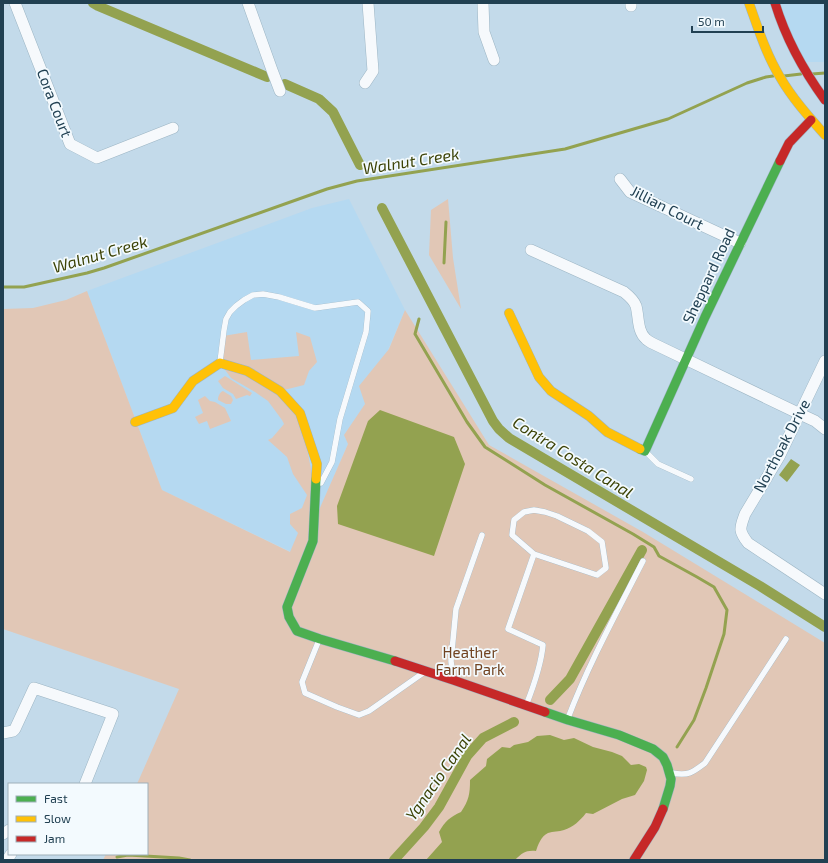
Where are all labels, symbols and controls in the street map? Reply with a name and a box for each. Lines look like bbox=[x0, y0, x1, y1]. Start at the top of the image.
scale bar bbox=[692, 8, 763, 34]
text: 50 m bbox=[698, 14, 725, 28]
street label: Cora Court bbox=[34, 66, 76, 140]
water label: Walnut Creek bbox=[361, 144, 461, 178]
street label: Jillian Court bbox=[628, 181, 707, 233]
street label: Sheppard Road bbox=[678, 225, 738, 326]
water label: Walnut Creek bbox=[50, 231, 149, 276]
street label: Northoak Drive bbox=[749, 396, 813, 495]
water label: Contra Costa Canal bbox=[510, 412, 637, 501]
park label: Heather Farm Park bbox=[435, 643, 505, 678]
water label: Ygnacio Canal bbox=[401, 730, 474, 824]
legend bbox=[8, 783, 148, 855]
text: Fast bbox=[44, 791, 68, 805]
text: Slow bbox=[44, 811, 71, 825]
text: Jam bbox=[44, 831, 65, 845]

